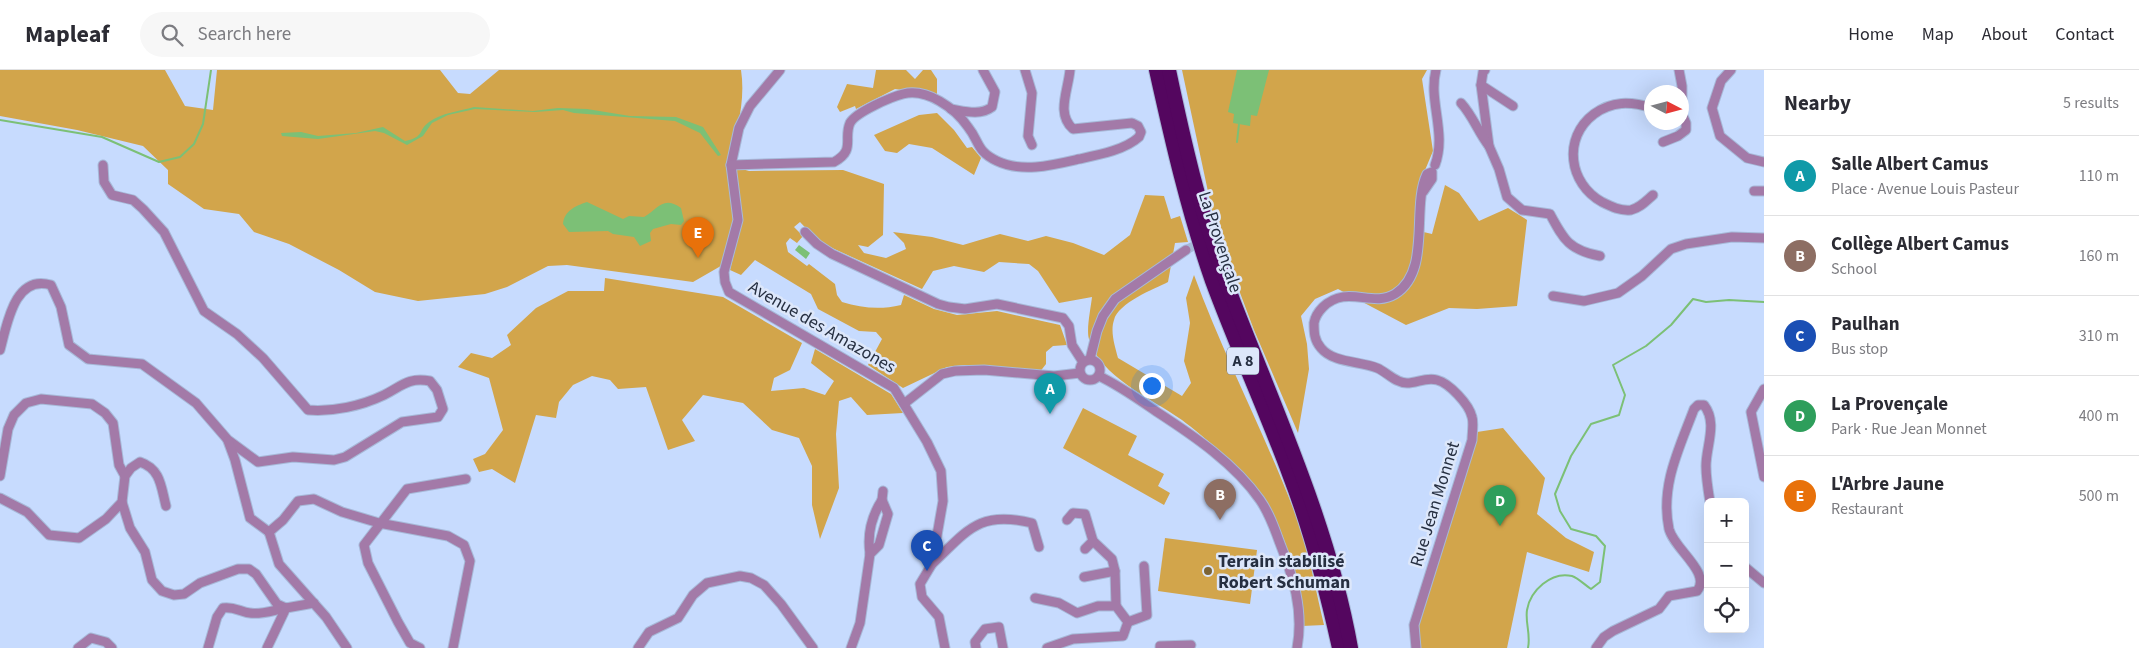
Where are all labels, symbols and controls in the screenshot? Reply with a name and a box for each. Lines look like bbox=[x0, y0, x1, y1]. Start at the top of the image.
search box bbox=[140, 12, 490, 57]
text: Mapleaf bbox=[25, 17, 110, 52]
icon: search bbox=[158, 21, 186, 49]
text: Search here bbox=[198, 21, 291, 48]
text: Home bbox=[1848, 22, 1894, 47]
text: Map bbox=[1922, 22, 1954, 47]
text: About bbox=[1982, 22, 2027, 47]
text: Contact bbox=[2055, 22, 2114, 47]
north arrow bbox=[1644, 85, 1689, 130]
text: Nearby bbox=[1784, 88, 1851, 118]
text: 5 results bbox=[2063, 92, 2119, 114]
text: Salle Albert Camus bbox=[1831, 151, 1988, 178]
text: A bbox=[1795, 165, 1805, 187]
text: 110 m bbox=[2079, 165, 2119, 187]
text: Place · Avenue Louis Pasteur bbox=[1831, 178, 2019, 200]
street label: La Provençale bbox=[1192, 188, 1248, 296]
pin: E bbox=[682, 217, 714, 258]
text: Collège Albert Camus bbox=[1831, 231, 2009, 258]
text: B bbox=[1795, 245, 1805, 267]
text: 160 m bbox=[2079, 245, 2119, 267]
text: School bbox=[1831, 258, 1877, 280]
street label: Avenue des Amazones bbox=[744, 275, 900, 379]
text: Paulhan bbox=[1831, 311, 1900, 338]
text: C bbox=[1795, 325, 1805, 347]
text: 310 m bbox=[2079, 325, 2119, 347]
text: Bus stop bbox=[1831, 338, 1888, 360]
road number: A 8 bbox=[1227, 348, 1259, 374]
pin: A bbox=[1034, 373, 1066, 414]
your location bbox=[1139, 373, 1165, 399]
text: La Provençale bbox=[1831, 391, 1948, 418]
text: D bbox=[1795, 405, 1805, 427]
text: 400 m bbox=[2079, 405, 2119, 427]
text: Park · Rue Jean Monnet bbox=[1831, 418, 1987, 440]
street label: Rue Jean Monnet bbox=[1404, 438, 1466, 570]
text: L'Arbre Jaune bbox=[1831, 471, 1944, 498]
pin: B bbox=[1204, 479, 1236, 520]
pin: D bbox=[1484, 485, 1516, 526]
text: E bbox=[1796, 485, 1804, 507]
text: 500 m bbox=[2079, 485, 2119, 507]
map controls bbox=[1704, 498, 1749, 633]
button: + bbox=[1704, 498, 1749, 543]
text: Restaurant bbox=[1831, 498, 1904, 520]
pin: C bbox=[911, 530, 943, 571]
button: − bbox=[1704, 543, 1749, 588]
place label: Terrain stabilisé Robert Schuman bbox=[1218, 549, 1350, 595]
marker: Terrain stabilisé Robert Schuman bbox=[1202, 565, 1214, 577]
button: locate bbox=[1704, 588, 1749, 633]

